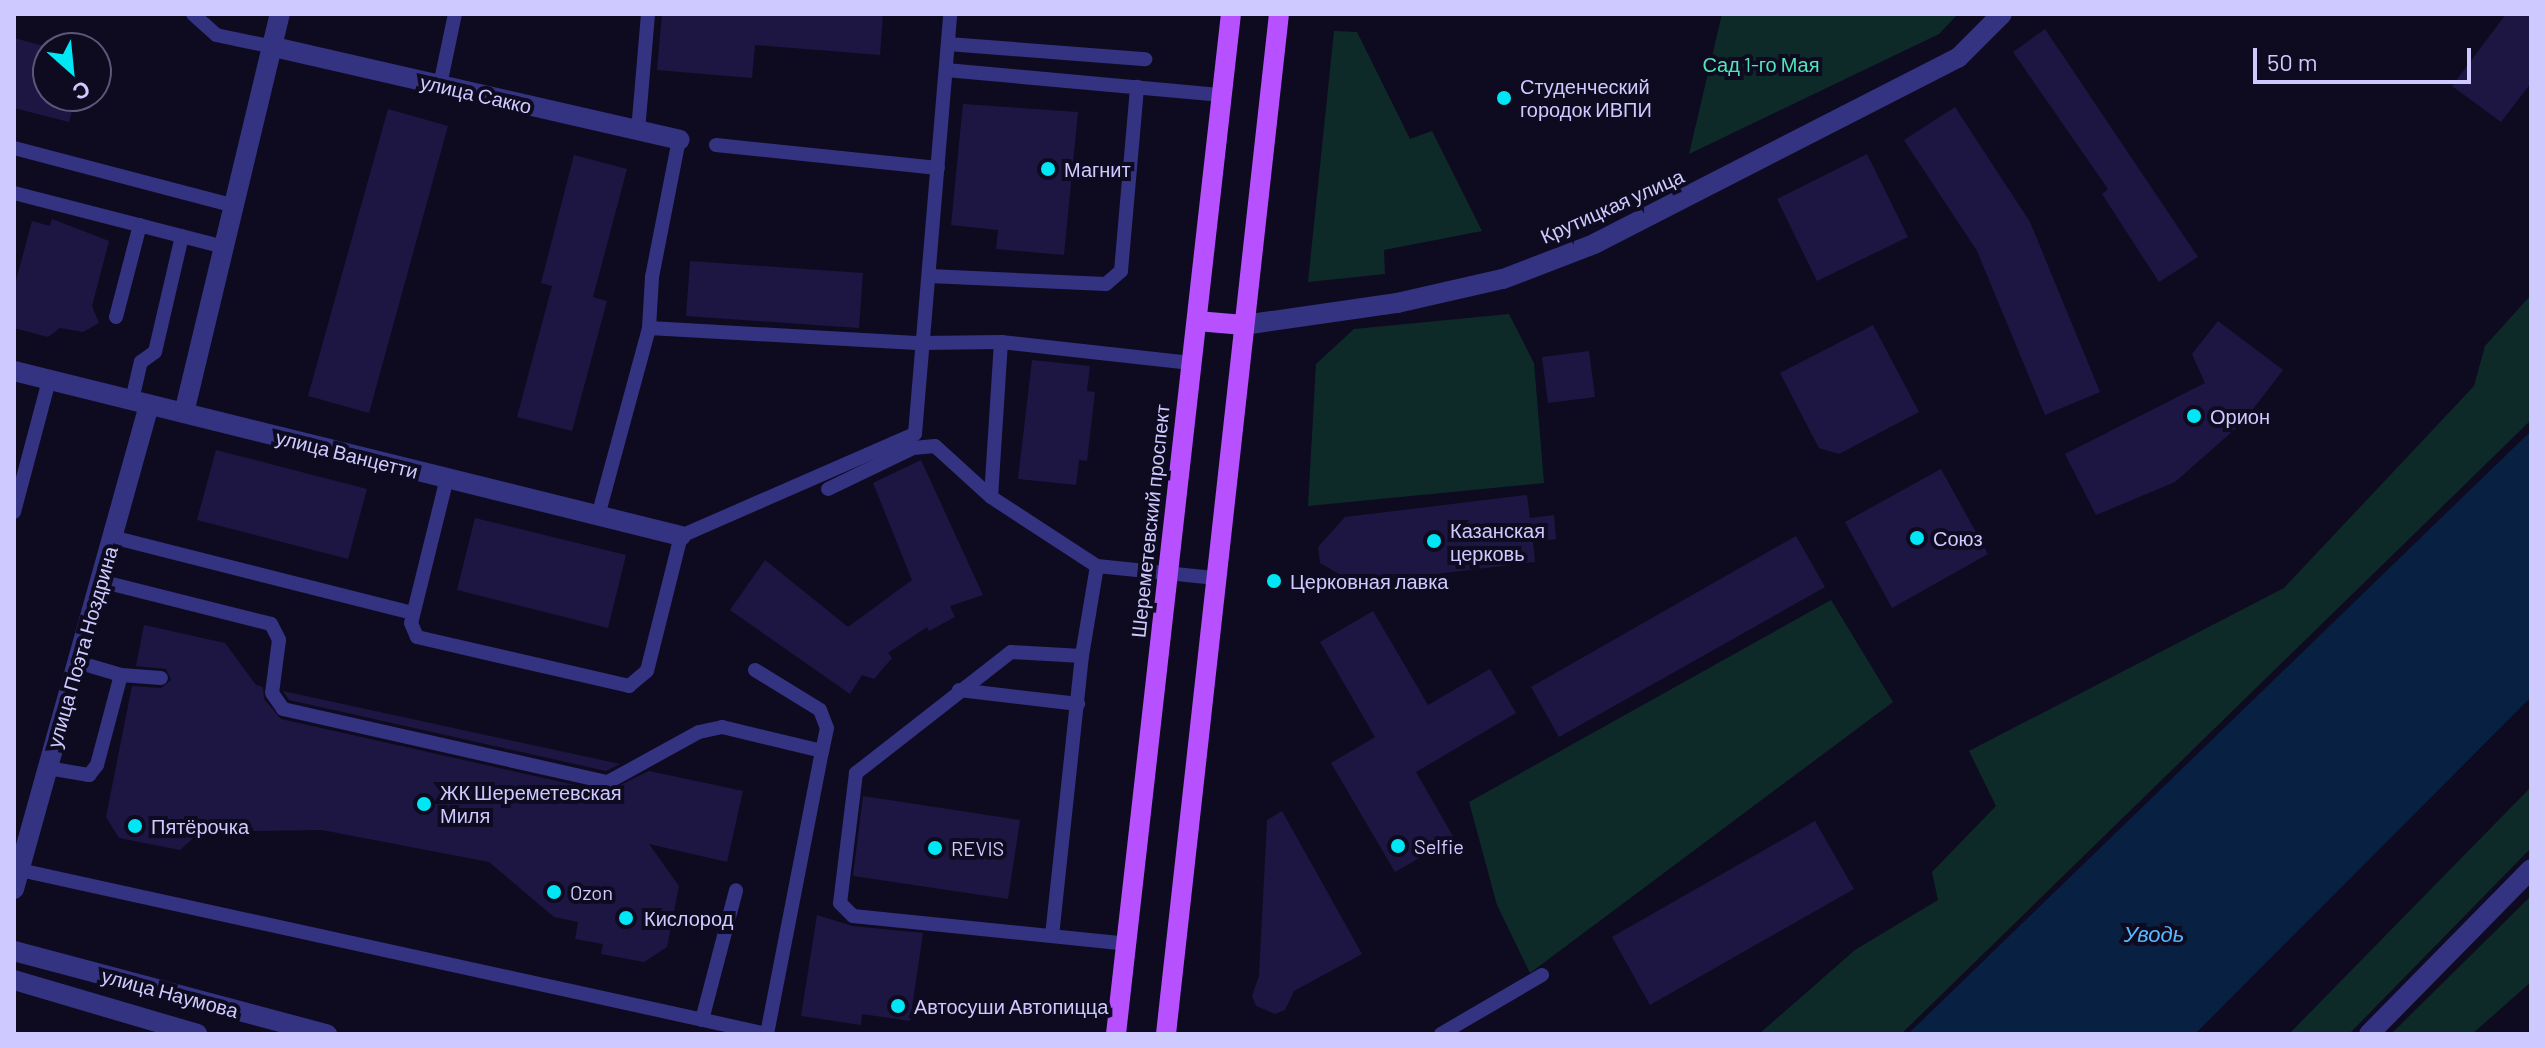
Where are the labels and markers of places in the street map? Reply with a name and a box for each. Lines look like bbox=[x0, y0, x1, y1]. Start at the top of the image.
place label: Студенческий городок ИВПИ bbox=[1520, 74, 1652, 121]
marker: Студенческий городок ИВПИ bbox=[1495, 89, 1513, 107]
place label: Магнит bbox=[1064, 157, 1131, 181]
marker: Магнит bbox=[1039, 160, 1057, 178]
place label: Орион bbox=[2210, 404, 2270, 428]
marker: Орион bbox=[2185, 407, 2203, 425]
place label: Казанская церковь bbox=[1450, 518, 1545, 565]
place label: Союз bbox=[1933, 526, 1983, 550]
marker: Союз bbox=[1908, 529, 1926, 547]
marker: Казанская церковь bbox=[1425, 532, 1443, 550]
place label: Церковная лавка bbox=[1290, 569, 1448, 593]
marker: Церковная лавка bbox=[1265, 572, 1283, 590]
place label: ЖК Шереметевская Миля bbox=[440, 780, 622, 827]
marker: ЖК Шереметевская Миля bbox=[415, 795, 433, 813]
place label: Пятёрочка bbox=[151, 814, 249, 838]
marker: Пятёрочка bbox=[126, 817, 144, 835]
place label: Selfie bbox=[1414, 834, 1464, 858]
place label: REVIS bbox=[951, 836, 1004, 860]
marker: Selfie bbox=[1389, 837, 1407, 855]
marker: REVIS bbox=[926, 839, 944, 857]
place label: Ozon bbox=[570, 880, 613, 904]
marker: Ozon bbox=[545, 883, 563, 901]
place label: Кислород bbox=[644, 906, 733, 930]
marker: Кислород bbox=[615, 907, 637, 929]
place label: Автосуши Автопицца bbox=[914, 994, 1108, 1018]
marker: Автосуши Автопицца bbox=[889, 997, 907, 1015]

